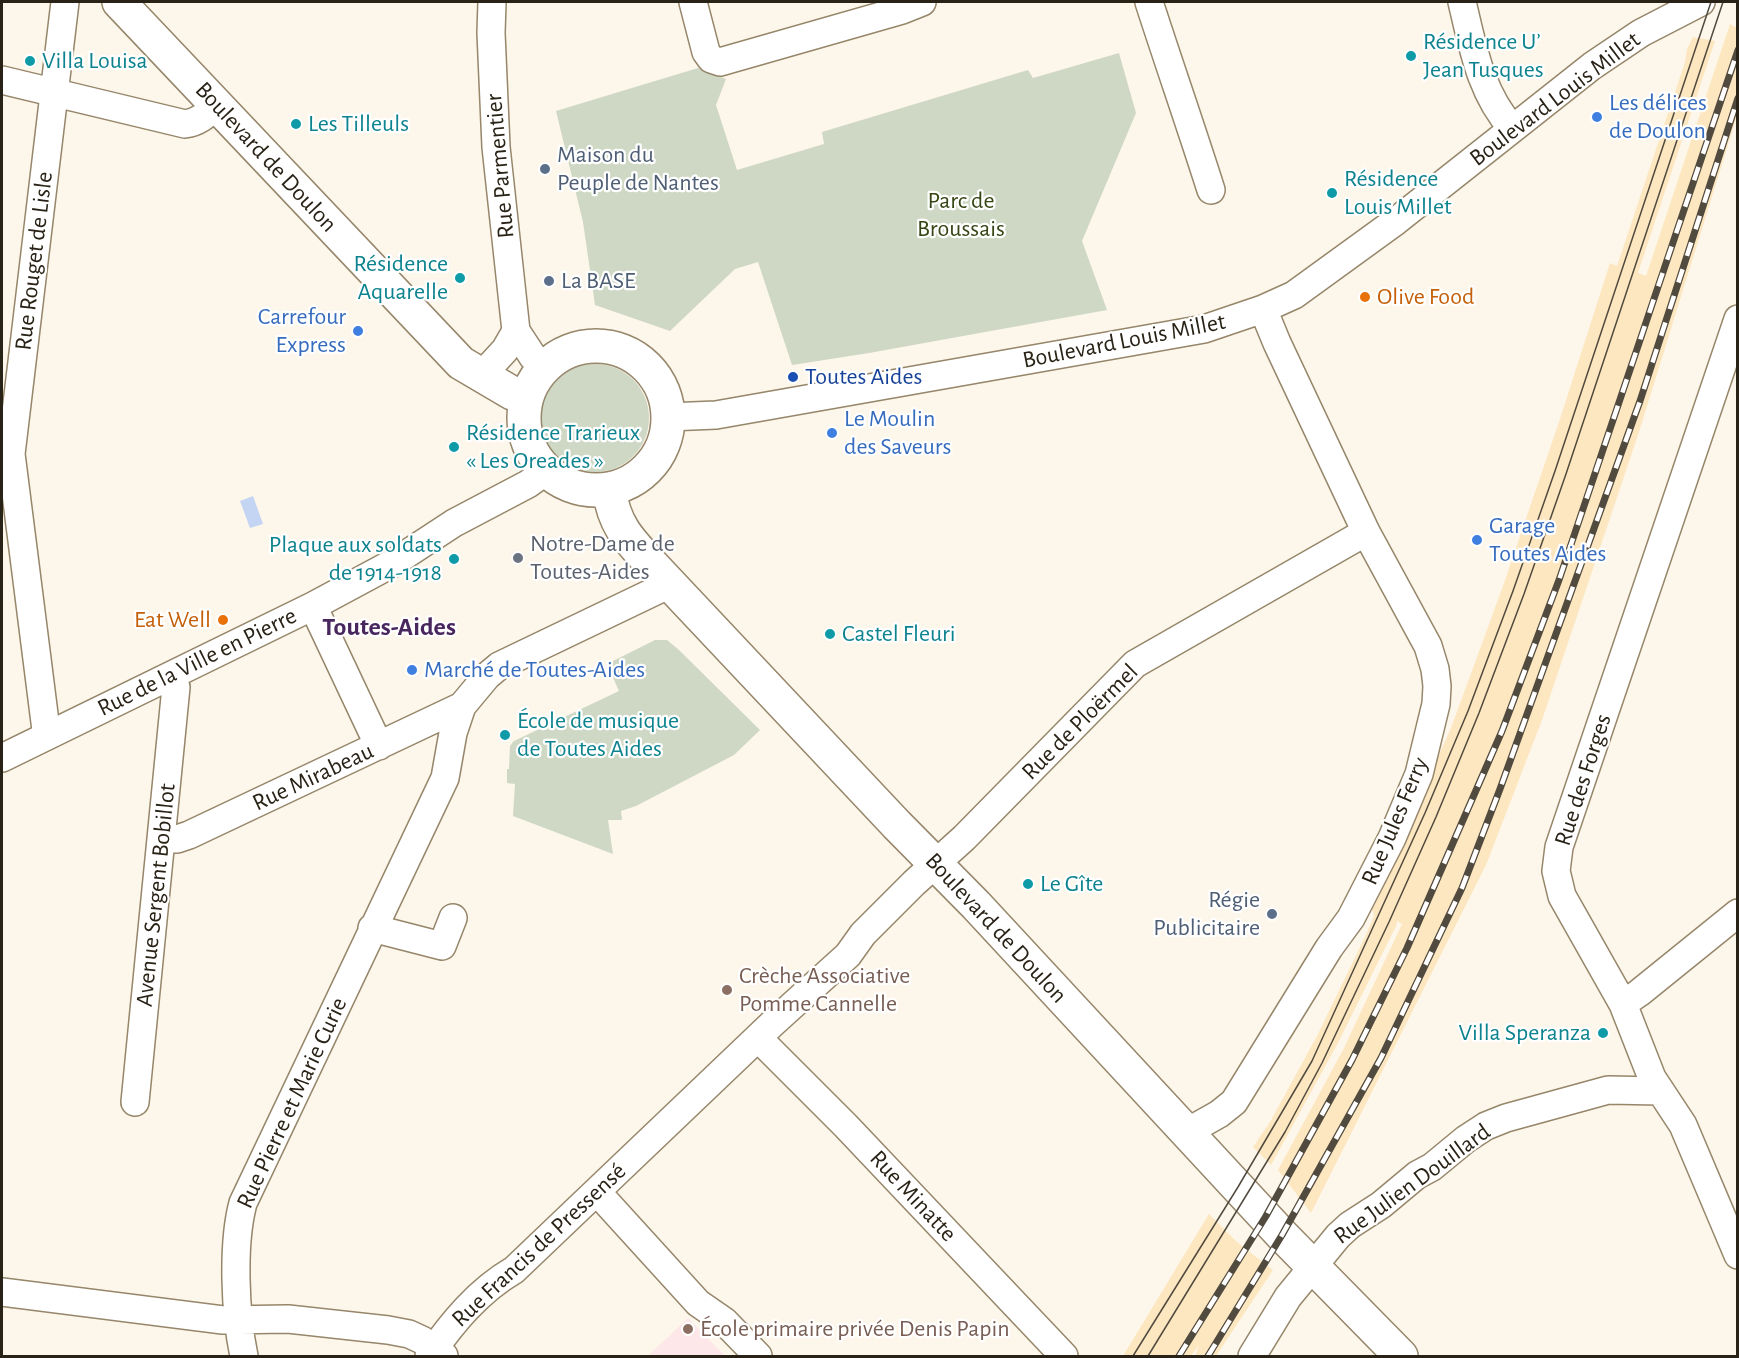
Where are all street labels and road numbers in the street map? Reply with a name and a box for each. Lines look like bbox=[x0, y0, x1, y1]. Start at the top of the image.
street label: Boulevard Louis Millet bbox=[1464, 26, 1646, 172]
street label: Boulevard de Doulon bbox=[189, 76, 343, 238]
street label: Rue Parmentier bbox=[479, 92, 521, 240]
street label: Rue Rouget de Lisle bbox=[9, 170, 59, 352]
street label: Boulevard Louis Millet bbox=[1020, 307, 1228, 375]
street label: Rue de la Ville en Pierre bbox=[93, 601, 301, 723]
street label: Rue de Ploërmel bbox=[1016, 658, 1144, 786]
street label: Rue des Forges bbox=[1548, 710, 1618, 850]
street label: Rue Mirabeau bbox=[248, 736, 378, 818]
street label: Rue Jules Ferry bbox=[1355, 753, 1435, 889]
street label: Avenue Sergent Bobillot bbox=[130, 782, 182, 1008]
street label: Boulevard de Doulon bbox=[919, 847, 1073, 1009]
street label: Rue Pierre et Marie Curie bbox=[230, 993, 354, 1213]
street label: Rue Julien Douillard bbox=[1328, 1117, 1496, 1251]
street label: Rue Minatte bbox=[863, 1144, 963, 1248]
street label: Rue Francis de Pressensé bbox=[446, 1157, 632, 1333]

